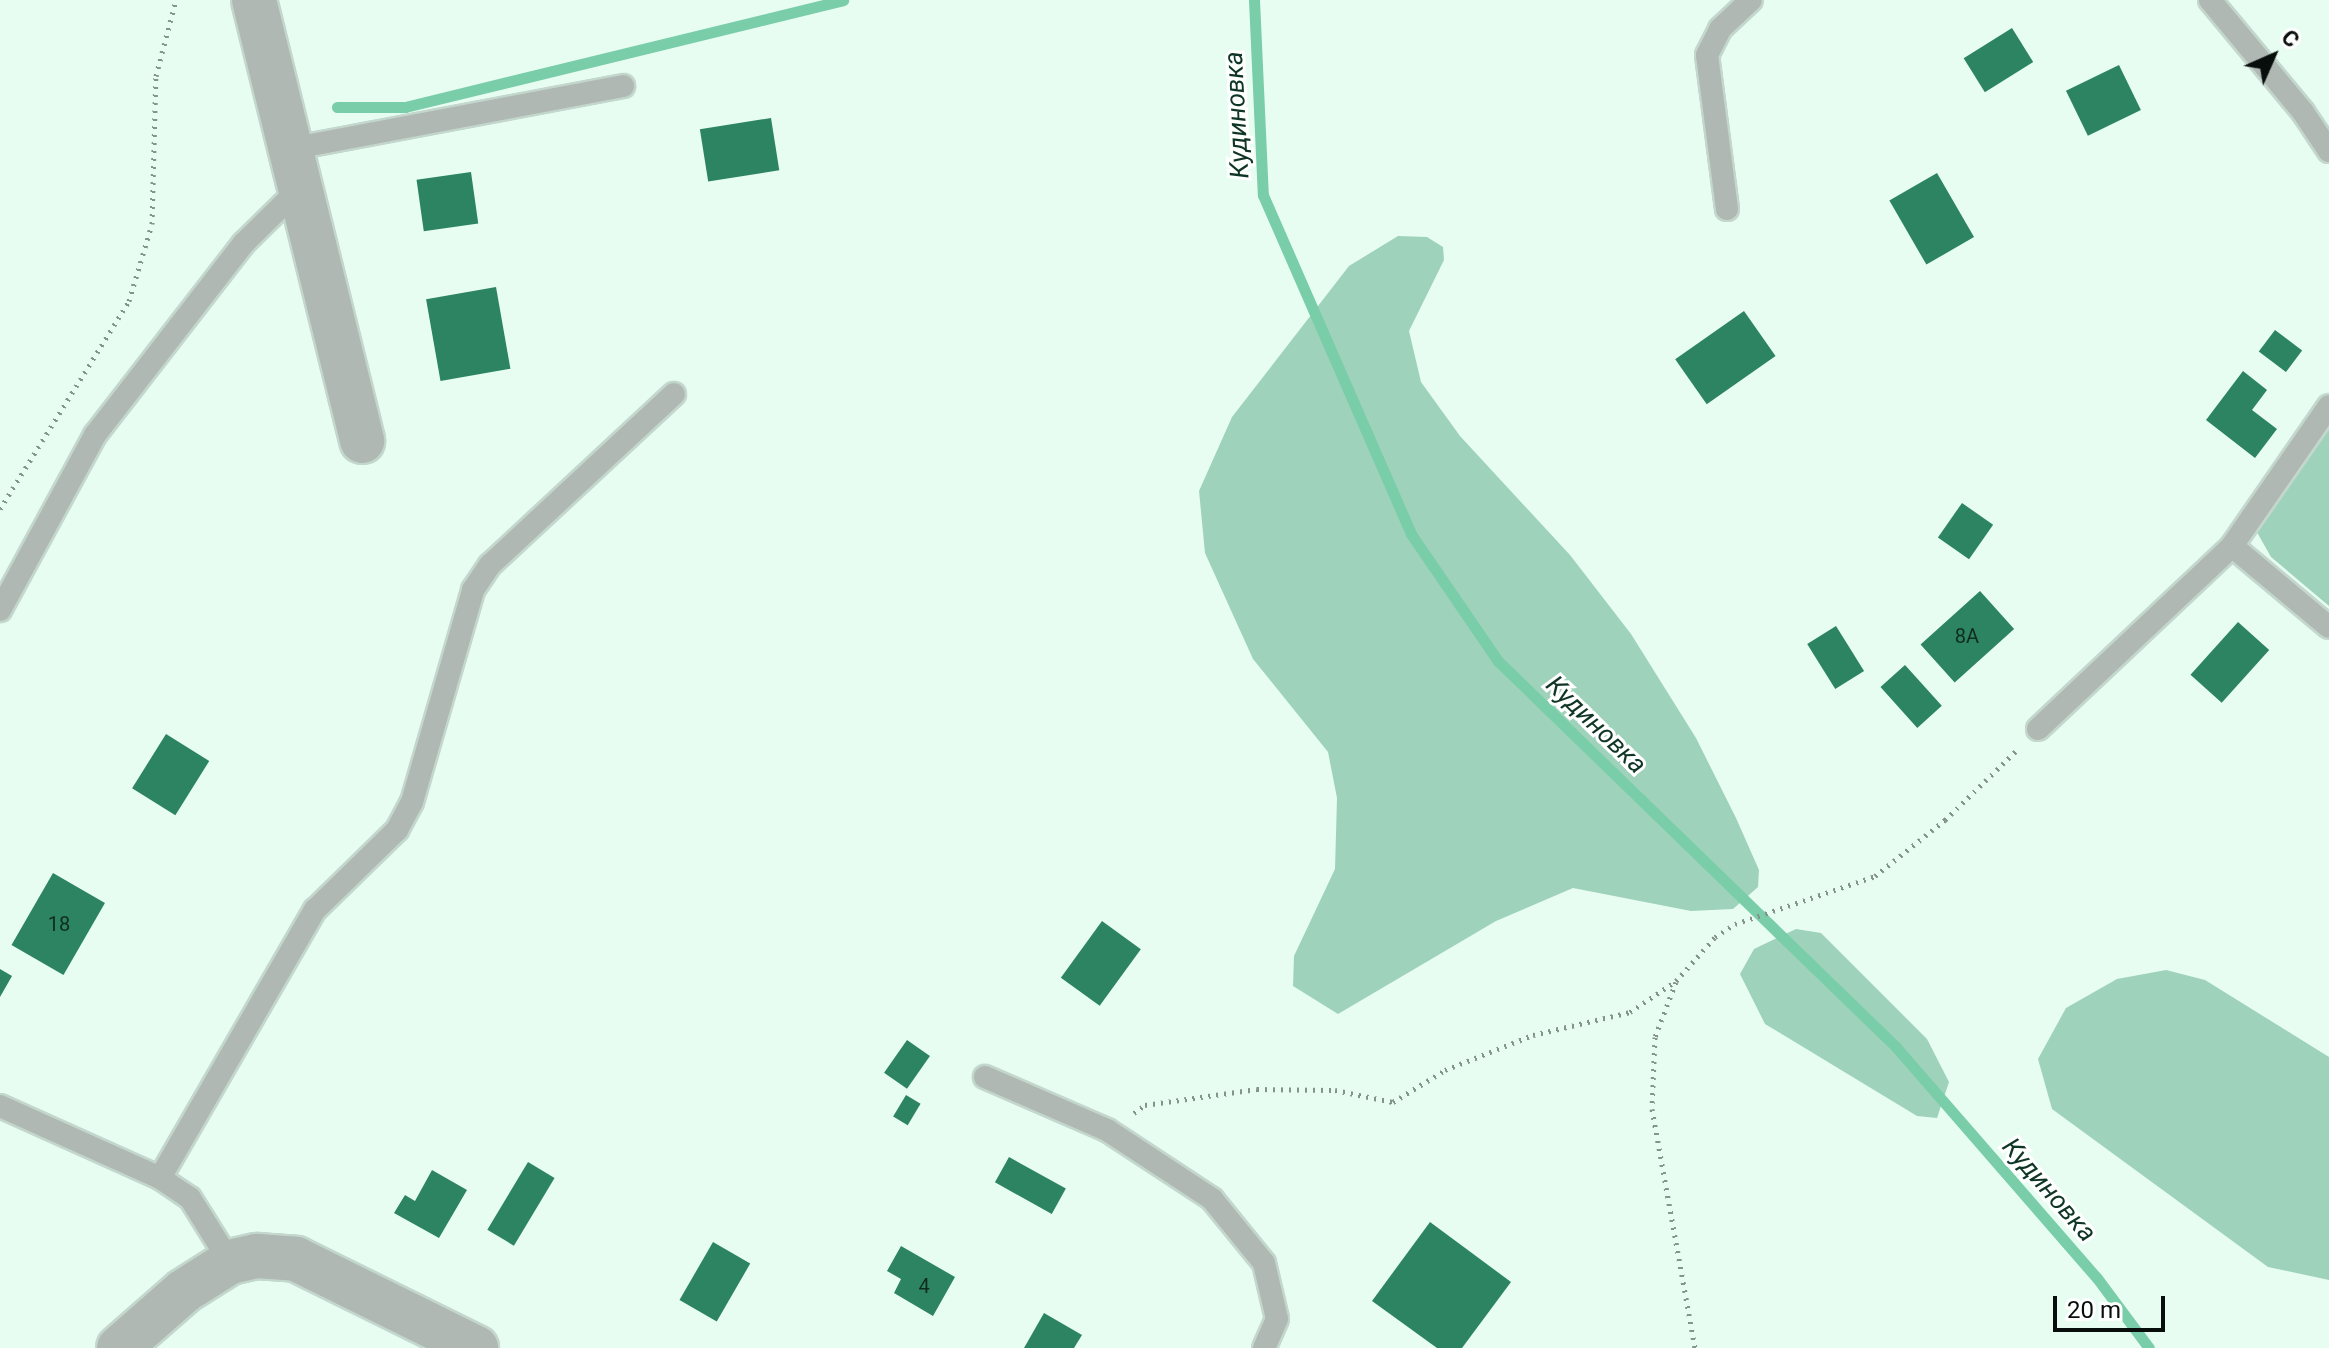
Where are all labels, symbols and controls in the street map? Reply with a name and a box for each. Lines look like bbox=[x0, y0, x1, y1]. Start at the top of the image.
north arrow bbox=[2233, 16, 2313, 96]
text: С bbox=[2276, 25, 2304, 53]
water label: Кудиновка bbox=[1218, 51, 1256, 179]
house number: 8А bbox=[1955, 624, 1979, 648]
water label: Кудиновка bbox=[1539, 670, 1653, 780]
house number: 18 bbox=[48, 912, 70, 936]
water label: Кудиновка bbox=[1995, 1132, 2103, 1248]
house number: 4 bbox=[918, 1274, 930, 1298]
scale bar bbox=[2057, 1280, 2169, 1330]
text: 20 m bbox=[2067, 1296, 2121, 1324]

